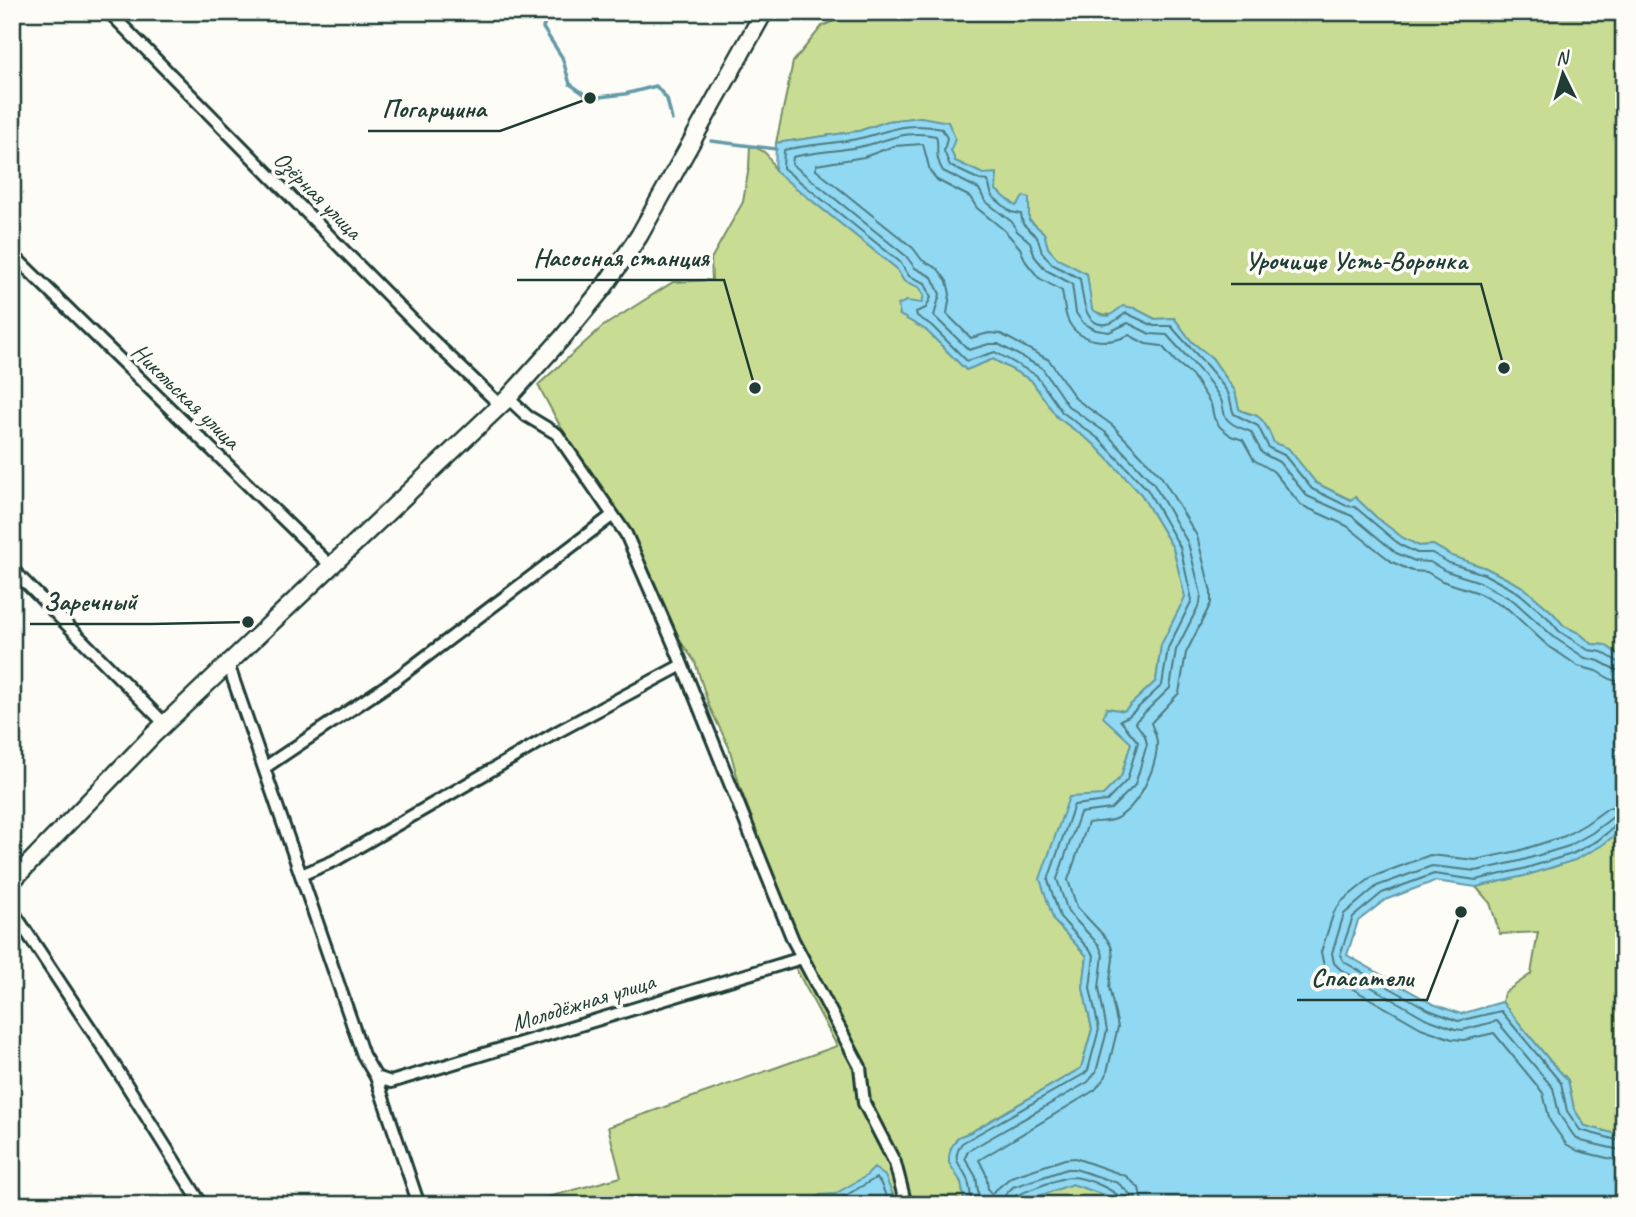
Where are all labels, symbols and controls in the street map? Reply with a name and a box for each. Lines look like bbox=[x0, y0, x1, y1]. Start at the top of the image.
north arrow bbox=[1528, 38, 1598, 108]
text: N bbox=[1555, 45, 1572, 71]
callout: Погарщина bbox=[368, 84, 500, 131]
text: Погарщина bbox=[382, 92, 488, 125]
street label: Озёрная улица bbox=[267, 144, 370, 247]
callout: Насосная станция bbox=[517, 233, 724, 280]
callout: Урочище Усть-Воронка bbox=[1231, 237, 1481, 284]
text: Насосная станция bbox=[533, 241, 710, 274]
text: Урочище Усть-Воронка bbox=[1245, 244, 1470, 277]
street label: Никольская улица bbox=[125, 336, 248, 457]
callout: Заречный bbox=[30, 577, 151, 624]
text: Заречный bbox=[43, 585, 139, 618]
callout: Спасатели bbox=[1297, 953, 1427, 1000]
text: Спасатели bbox=[1311, 961, 1415, 994]
street label: Молодёжная улица bbox=[508, 966, 659, 1038]

